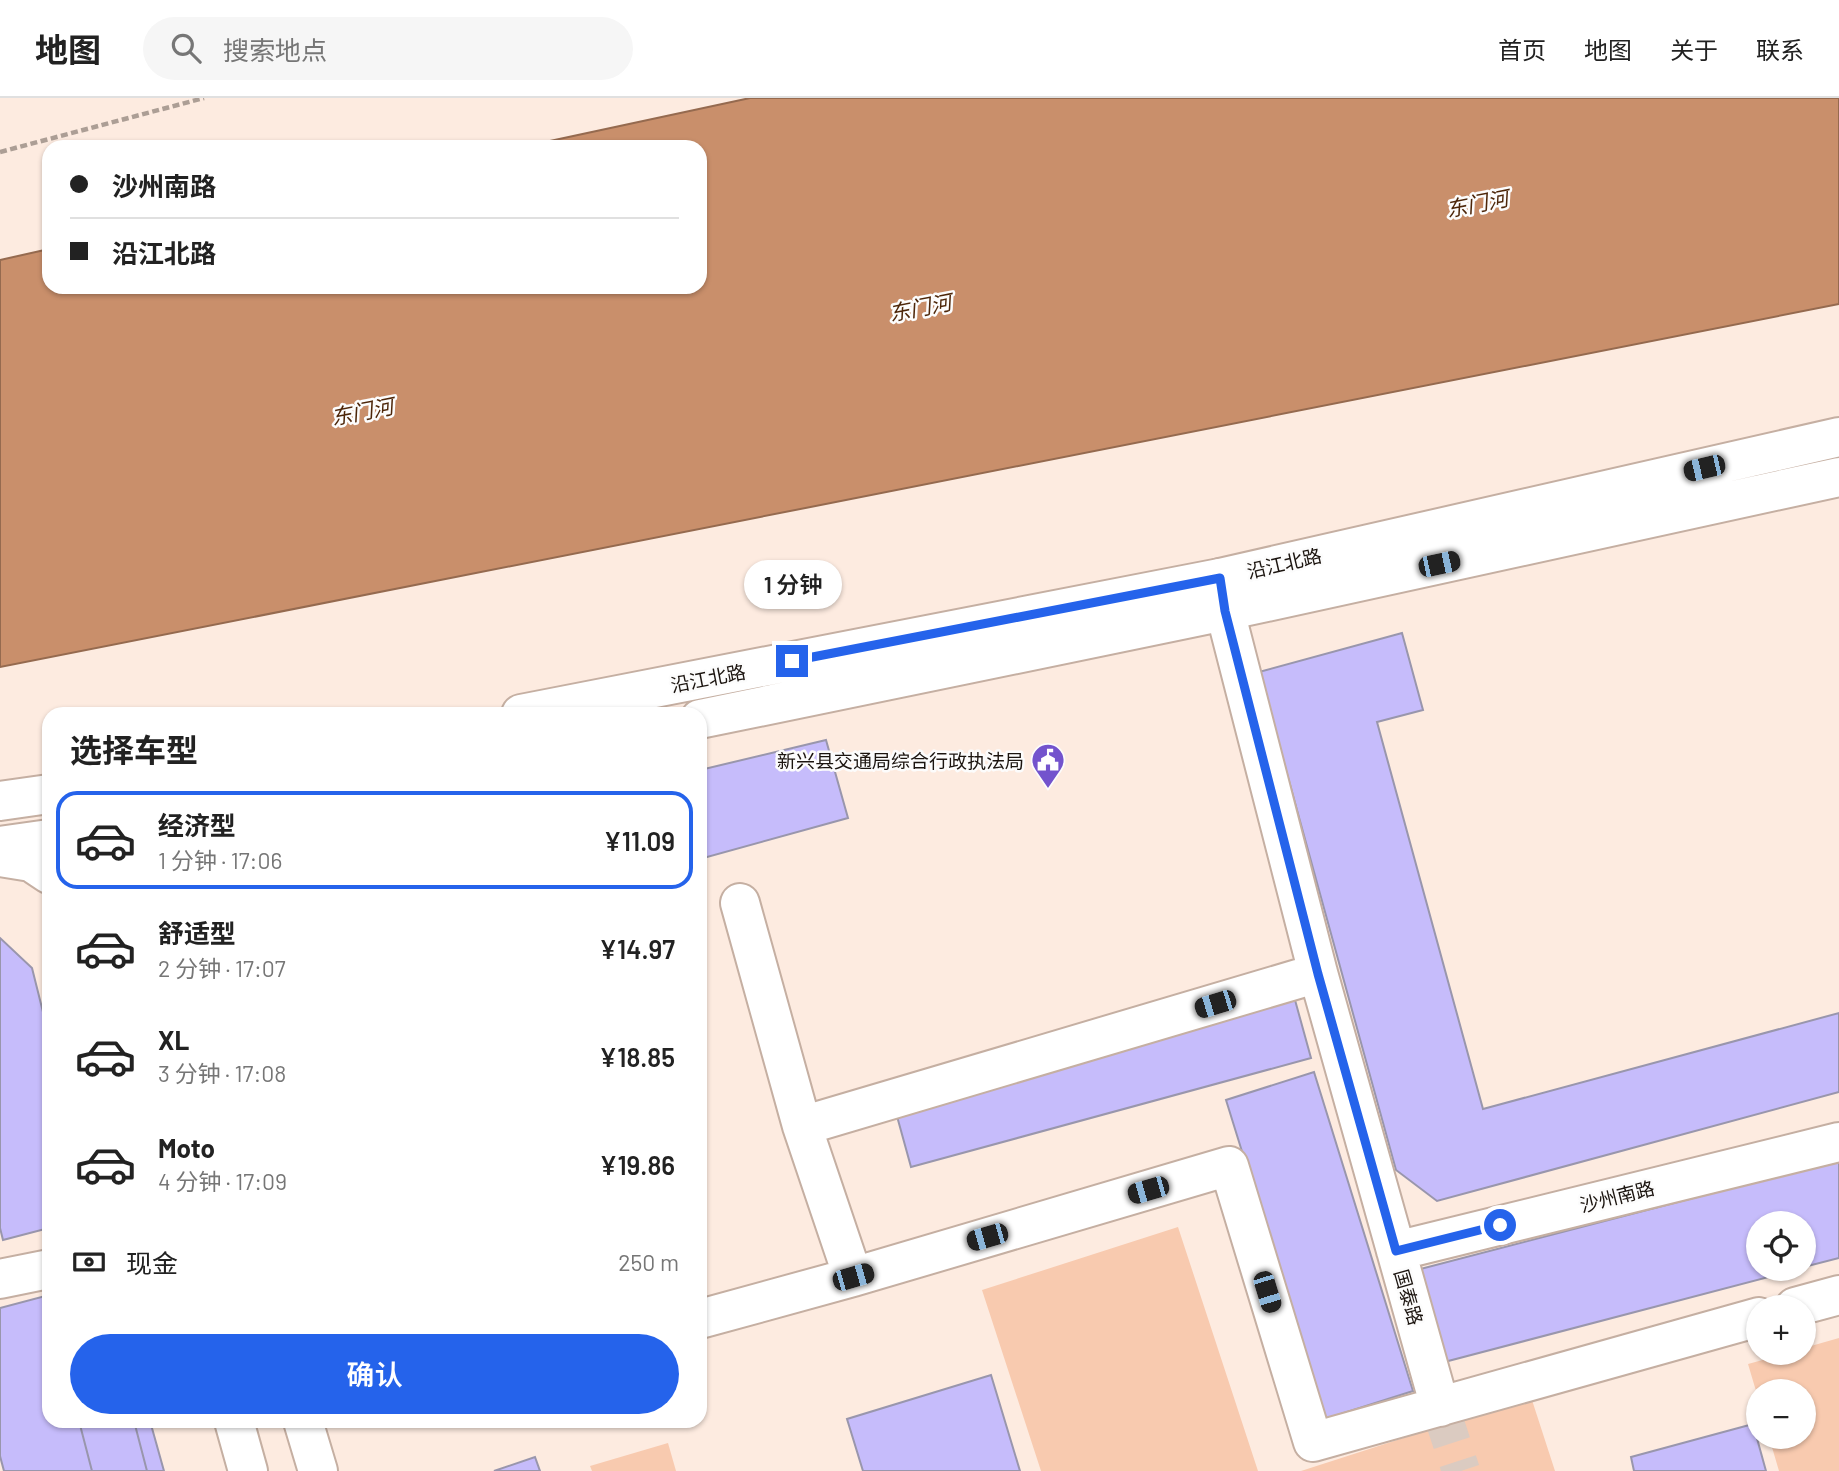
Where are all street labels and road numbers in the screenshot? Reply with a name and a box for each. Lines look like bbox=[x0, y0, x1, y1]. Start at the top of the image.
street label: 沿江北路 bbox=[1244, 543, 1324, 583]
street label: 沿江北路 bbox=[668, 659, 748, 697]
street label: 沙州南路 bbox=[1577, 1176, 1657, 1216]
street label: 国泰路 bbox=[1390, 1266, 1428, 1328]

